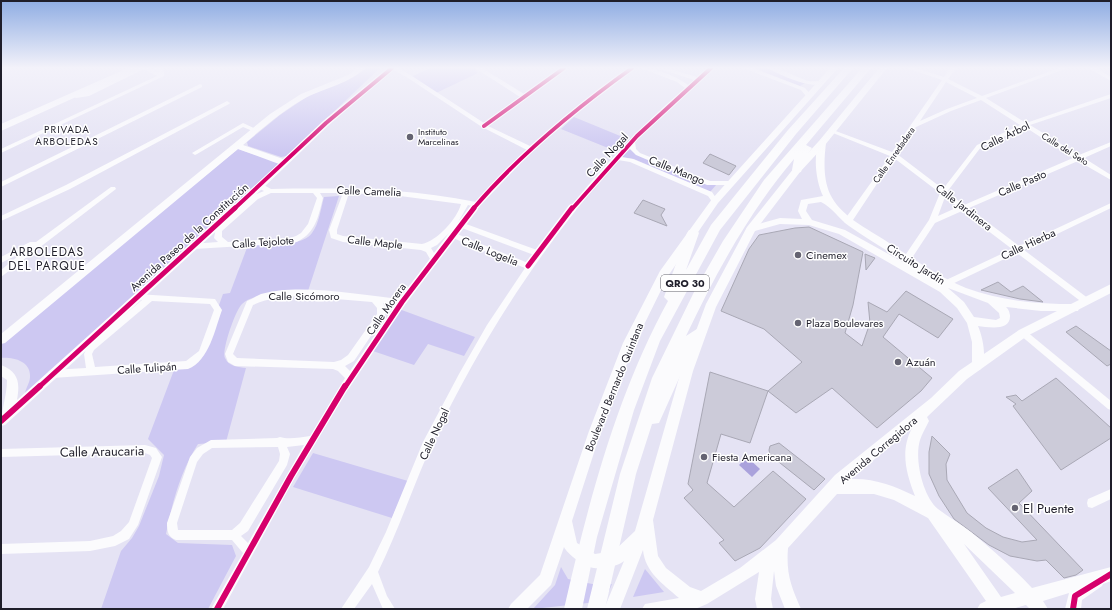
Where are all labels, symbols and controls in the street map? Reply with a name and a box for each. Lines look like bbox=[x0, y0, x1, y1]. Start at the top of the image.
street label: Calle Árbol bbox=[978, 117, 1032, 155]
district label: PRIVADA ARBOLEDAS bbox=[35, 122, 99, 149]
street label: Calle Enredadera bbox=[869, 124, 918, 185]
place label: Instituto Marcelinas bbox=[418, 125, 459, 148]
street label: Calle Nogal bbox=[582, 129, 632, 181]
street label: Calle del Seto bbox=[1039, 129, 1091, 168]
marker: Instituto Marcelinas bbox=[405, 132, 415, 142]
street label: Calle Mango bbox=[647, 152, 707, 188]
street label: Calle Pasto bbox=[995, 166, 1049, 200]
street label: Avenida Paseo de la Constitución bbox=[126, 179, 252, 295]
street label: Calle Jardinera bbox=[932, 180, 996, 234]
street label: Calle Camelia bbox=[336, 182, 402, 200]
street label: Calle Hierba bbox=[998, 224, 1058, 264]
street label: Calle Maple bbox=[347, 231, 404, 253]
street label: Calle Tejolote bbox=[231, 232, 295, 252]
street label: Calle Logelia bbox=[459, 232, 521, 270]
street label: Circuito Jardín bbox=[884, 240, 948, 288]
district label: ARBOLEDAS DEL PARQUE bbox=[8, 243, 86, 275]
place label: Cinemex bbox=[806, 247, 847, 263]
marker: Cinemex bbox=[793, 250, 803, 260]
road number: QRO 30 bbox=[661, 275, 709, 291]
street label: Calle Morera bbox=[362, 280, 410, 338]
street label: Calle Sicómoro bbox=[268, 288, 340, 304]
place label: Plaza Boulevares bbox=[806, 315, 884, 331]
marker: Plaza Boulevares bbox=[793, 318, 803, 328]
street label: Boulevard Bernardo Quintana bbox=[581, 320, 647, 454]
place label: Azuán bbox=[906, 354, 936, 370]
marker: Azuán bbox=[893, 357, 903, 367]
street label: Calle Tulipán bbox=[117, 358, 177, 378]
street label: Calle Nogal bbox=[415, 405, 453, 463]
street label: Avenida Corregidora bbox=[835, 413, 921, 487]
street label: Calle Araucaria bbox=[60, 441, 144, 462]
place label: Fiesta Americana bbox=[712, 449, 791, 465]
marker: Fiesta Americana bbox=[699, 452, 709, 462]
place label: El Puente bbox=[1023, 499, 1074, 518]
marker: El Puente bbox=[1010, 503, 1020, 513]

